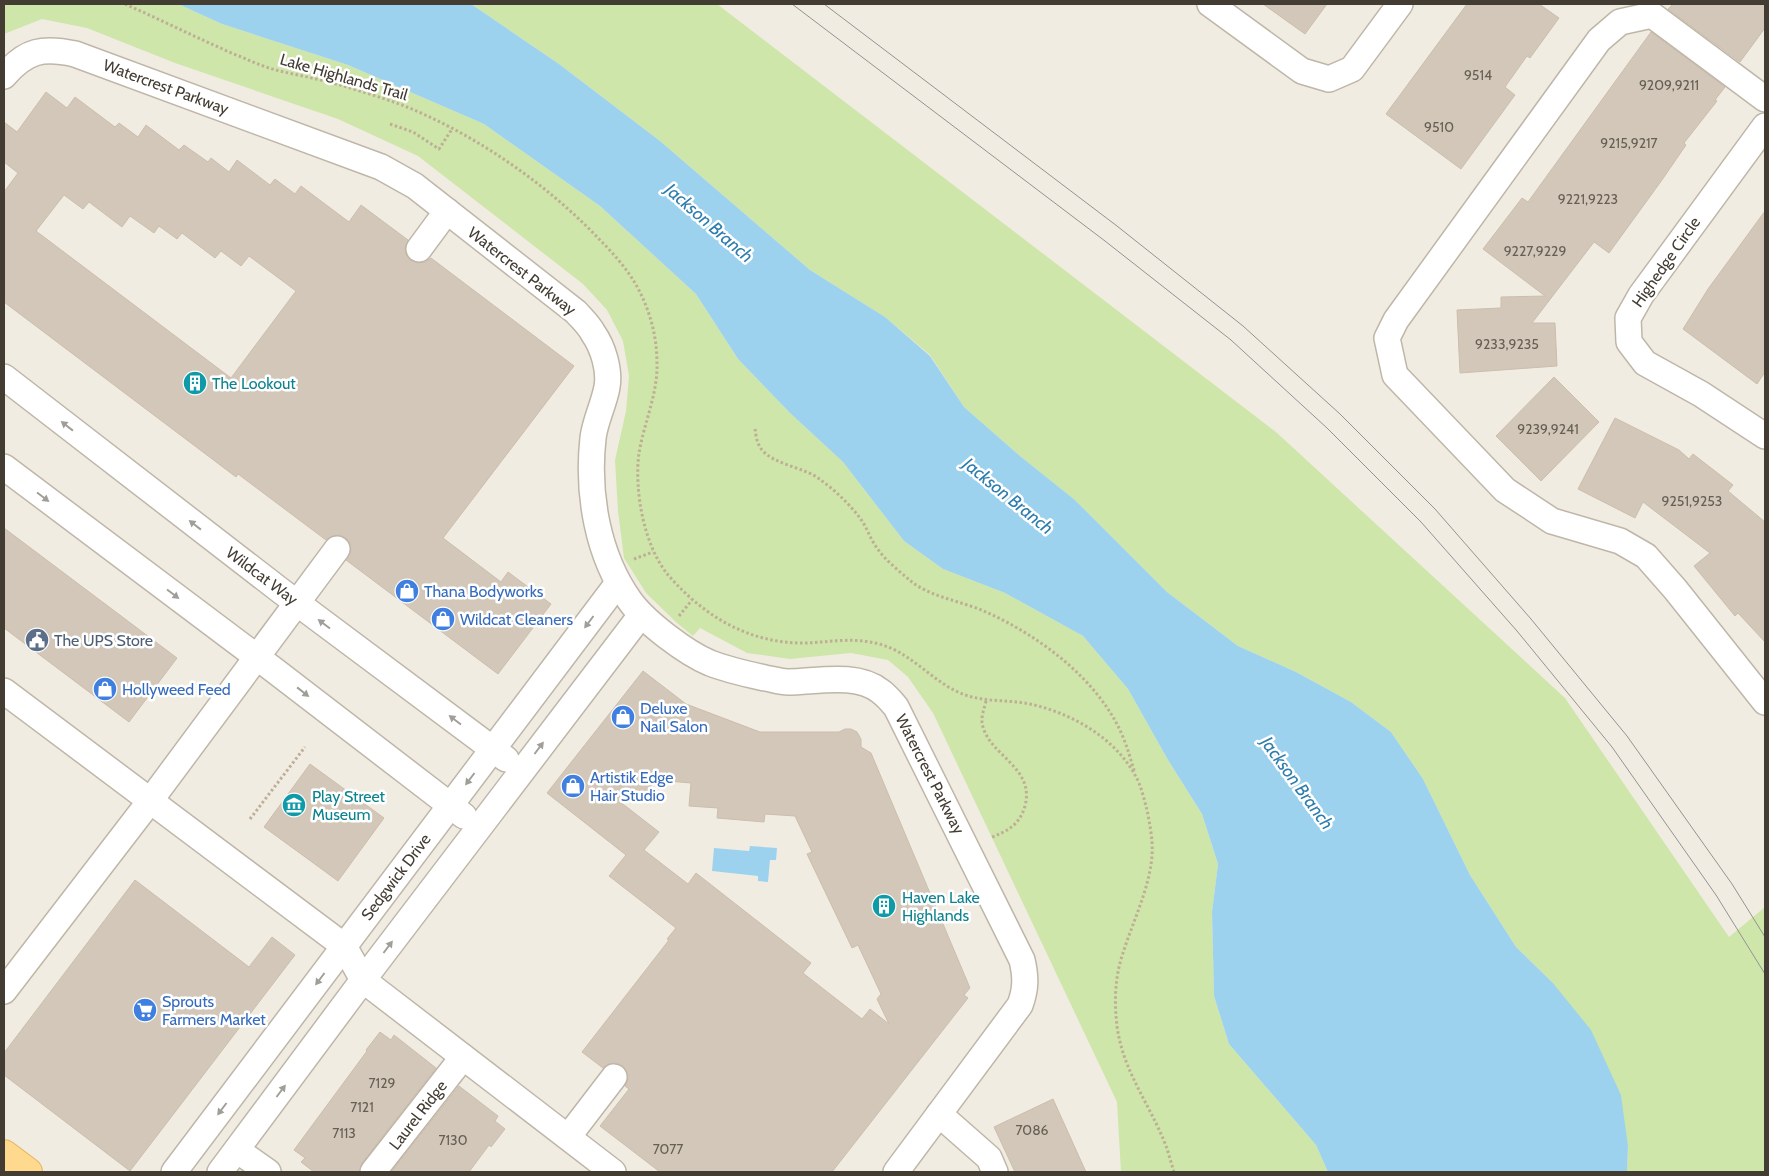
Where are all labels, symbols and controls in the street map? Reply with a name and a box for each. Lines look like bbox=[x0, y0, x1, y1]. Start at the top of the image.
street label: Lake Highlands Trail bbox=[278, 50, 410, 104]
street label: Watercrest Parkway bbox=[101, 55, 231, 119]
house number: 9514 bbox=[1464, 66, 1492, 84]
house number: 9209,9211 bbox=[1639, 76, 1699, 94]
house number: 9510 bbox=[1424, 118, 1454, 136]
house number: 9215,9217 bbox=[1600, 134, 1658, 152]
water label: Jackson Branch bbox=[659, 177, 758, 267]
house number: 9221,9223 bbox=[1558, 190, 1618, 208]
street label: Highedge Circle bbox=[1628, 213, 1704, 311]
street label: Watercrest Parkway bbox=[464, 223, 580, 319]
house number: 9227,9229 bbox=[1504, 242, 1566, 260]
house number: 9233,9235 bbox=[1475, 335, 1539, 353]
building icon: The Lookout bbox=[182, 370, 208, 396]
place label: The Lookout bbox=[212, 374, 296, 393]
one-way arrow bbox=[61, 420, 74, 431]
house number: 9239,9241 bbox=[1517, 420, 1579, 438]
water label: Jackson Branch bbox=[957, 452, 1058, 539]
one-way arrow bbox=[36, 491, 49, 502]
house number: 9251,9253 bbox=[1662, 492, 1722, 510]
one-way arrow bbox=[189, 519, 202, 530]
street label: Wildcat Way bbox=[222, 543, 302, 609]
shop icon: Thana Bodyworks bbox=[394, 578, 420, 604]
place label: Thana Bodyworks bbox=[424, 582, 544, 601]
one-way arrow bbox=[166, 589, 180, 599]
shop icon: Wildcat Cleaners bbox=[430, 606, 456, 632]
place label: Wildcat Cleaners bbox=[460, 610, 573, 629]
one-way arrow bbox=[584, 615, 595, 628]
one-way arrow bbox=[318, 619, 331, 629]
public building icon: The UPS Store bbox=[24, 627, 50, 653]
place label: The UPS Store bbox=[54, 631, 153, 650]
shop icon: Hollyweed Feed bbox=[92, 676, 118, 702]
place label: Hollyweed Feed bbox=[122, 680, 231, 699]
one-way arrow bbox=[296, 686, 309, 697]
place label: Deluxe Nail Salon bbox=[640, 699, 708, 736]
shop icon: Deluxe Nail Salon bbox=[610, 704, 636, 730]
street label: Watercrest Parkway bbox=[892, 711, 968, 837]
one-way arrow bbox=[449, 715, 462, 726]
water label: Jackson Branch bbox=[1255, 731, 1338, 834]
one-way arrow bbox=[534, 742, 545, 755]
place label: Artistik Edge Hair Studio bbox=[590, 768, 674, 805]
one-way arrow bbox=[465, 772, 476, 785]
shop icon: Artistik Edge Hair Studio bbox=[560, 773, 586, 799]
place label: Play Street Museum bbox=[312, 787, 386, 824]
museum icon: Play Street Museum bbox=[281, 792, 307, 818]
street label: Sedgwick Drive bbox=[357, 830, 435, 924]
place label: Haven Lake Highlands bbox=[902, 888, 980, 925]
building icon: Haven Lake Highlands bbox=[871, 893, 897, 919]
one-way arrow bbox=[383, 941, 394, 954]
one-way arrow bbox=[315, 972, 325, 986]
place label: Sprouts Farmers Market bbox=[162, 992, 266, 1029]
supermarket icon: Sprouts Farmers Market bbox=[132, 997, 158, 1023]
house number: 7129 bbox=[369, 1074, 395, 1092]
street label: Laurel Ridge bbox=[385, 1077, 451, 1153]
one-way arrow bbox=[275, 1085, 286, 1098]
house number: 7121 bbox=[350, 1098, 374, 1116]
one-way arrow bbox=[217, 1102, 227, 1116]
house number: 7086 bbox=[1015, 1121, 1049, 1139]
house number: 7113 bbox=[332, 1124, 356, 1142]
house number: 7130 bbox=[439, 1131, 468, 1149]
house number: 7077 bbox=[653, 1140, 683, 1158]

